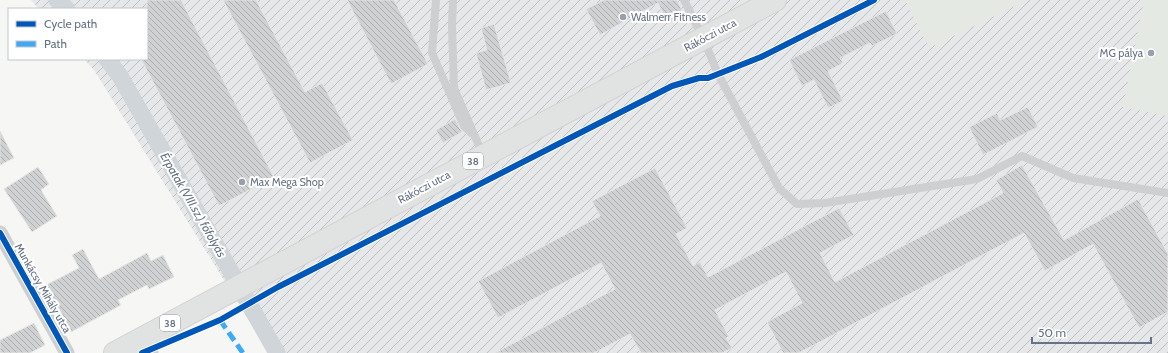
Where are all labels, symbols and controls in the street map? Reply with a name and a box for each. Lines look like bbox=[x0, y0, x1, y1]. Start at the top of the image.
legend bbox=[8, 8, 148, 60]
place label: Walmerr Fitness bbox=[631, 10, 707, 24]
marker: Walmerr Fitness bbox=[618, 12, 628, 22]
street label: Rákóczi utca bbox=[681, 15, 739, 55]
text: Cycle path bbox=[44, 16, 97, 31]
text: Path bbox=[44, 36, 67, 51]
place label: MG pálya bbox=[1100, 46, 1144, 60]
marker: MG pálya bbox=[1146, 48, 1156, 58]
water label: Érpatak (VIII.sz.) főfolyás bbox=[157, 150, 230, 260]
road number: 38 bbox=[463, 153, 483, 169]
street label: Rákóczi utca bbox=[395, 167, 453, 207]
place label: Max Mega Shop bbox=[250, 175, 324, 189]
marker: Max Mega Shop bbox=[237, 177, 247, 187]
street label: Munkácsy Mihály utca bbox=[12, 241, 75, 336]
road number: 38 bbox=[160, 315, 180, 331]
scale bar bbox=[1032, 319, 1151, 345]
text: 50 m bbox=[1038, 325, 1066, 340]

